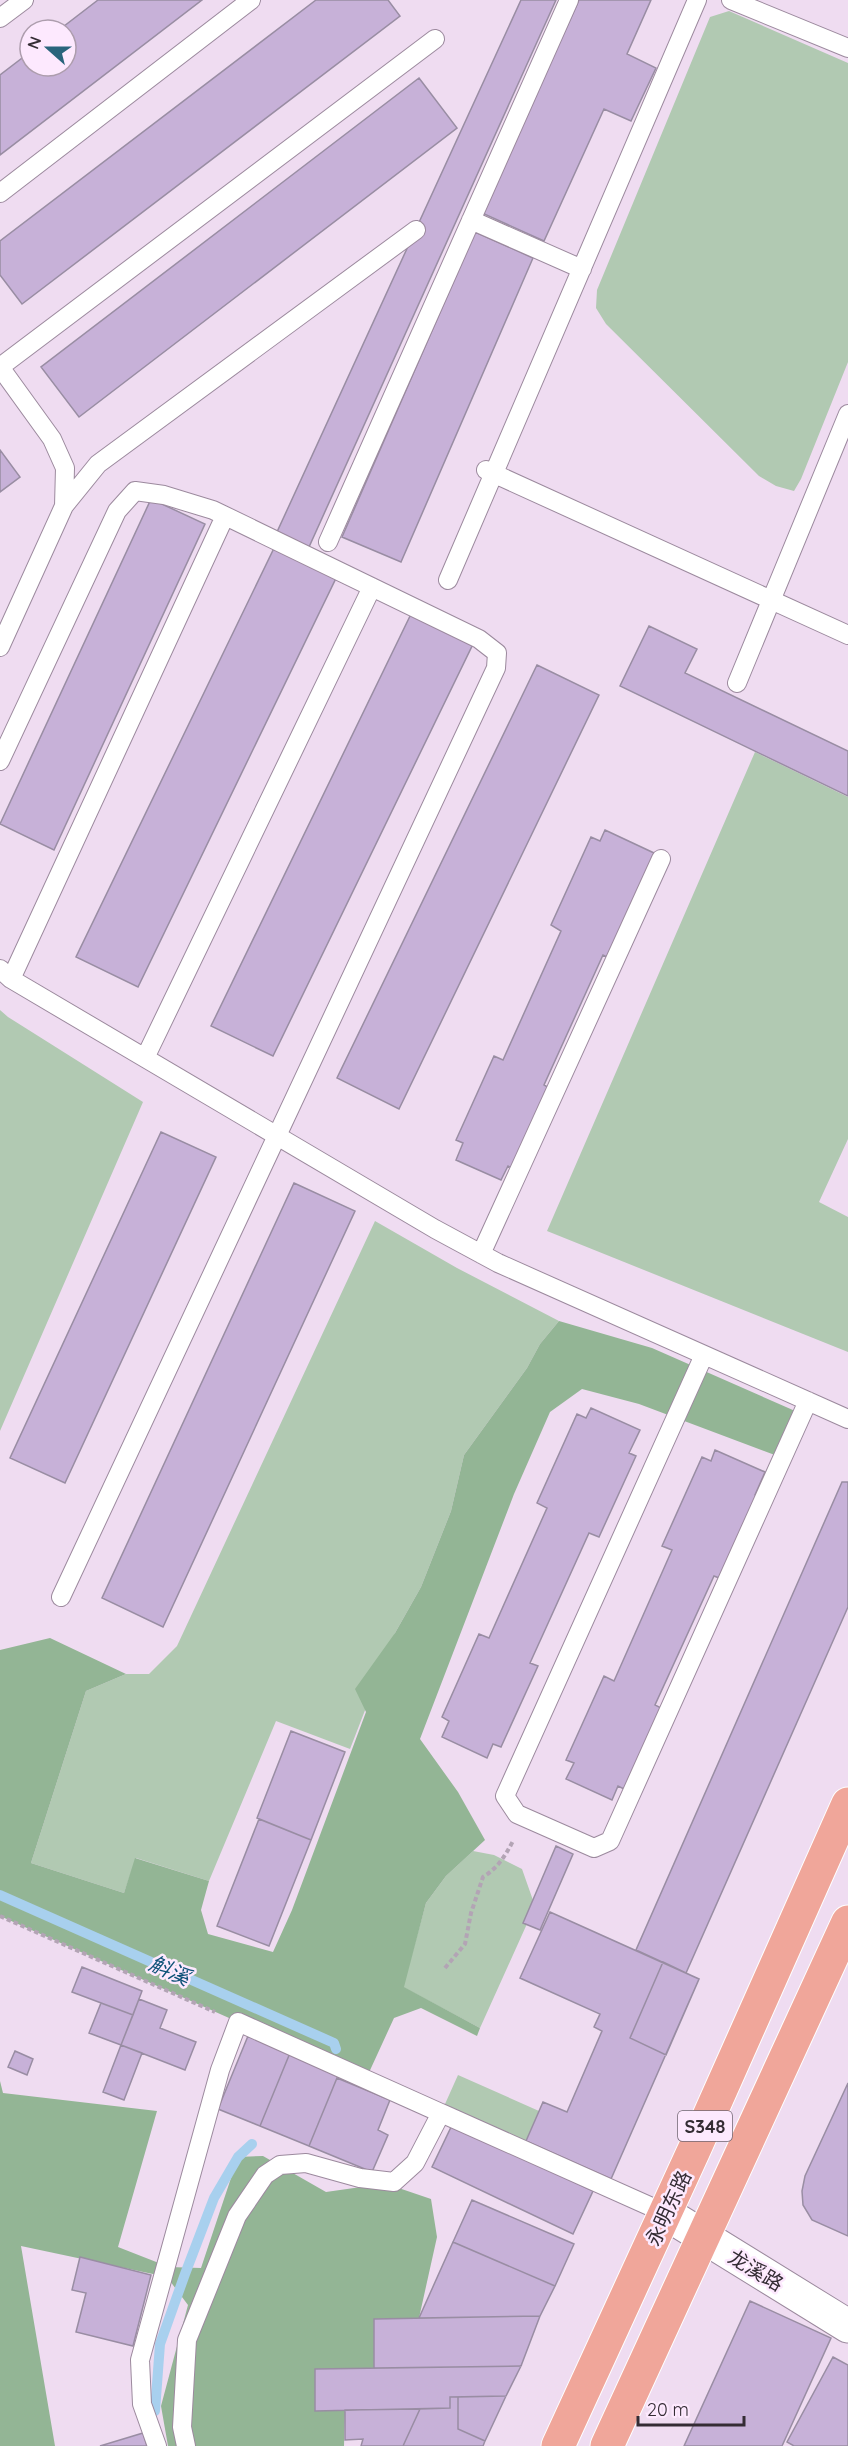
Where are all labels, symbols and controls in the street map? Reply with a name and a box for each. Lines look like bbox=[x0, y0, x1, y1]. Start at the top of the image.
north arrow bbox=[18, 18, 78, 78]
text: N bbox=[23, 34, 45, 52]
water label: 斛溪 bbox=[146, 1950, 196, 1991]
road number: S348 bbox=[678, 2111, 732, 2141]
street label: 永明东路 bbox=[640, 2166, 696, 2250]
street label: 龙溪路 bbox=[724, 2244, 788, 2296]
scale bar bbox=[638, 2389, 744, 2427]
text: 20 m bbox=[647, 2398, 689, 2421]

